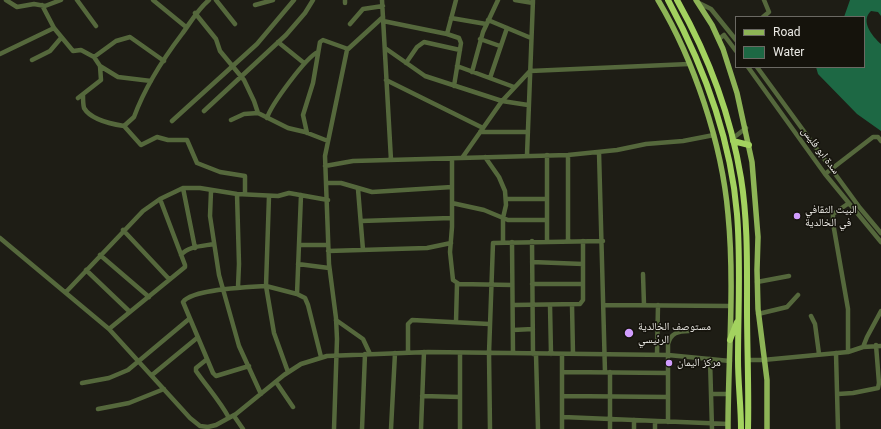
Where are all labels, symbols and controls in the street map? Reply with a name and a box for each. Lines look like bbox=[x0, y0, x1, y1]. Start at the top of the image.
legend bbox=[735, 16, 865, 68]
text: Road bbox=[773, 25, 801, 39]
text: Water bbox=[773, 45, 804, 59]
street label: سدة ابو فليس bbox=[798, 125, 842, 177]
place label: البيت الثقافي في الخالدية bbox=[805, 203, 857, 229]
marker: البيت الثقافي في الخالدية bbox=[792, 211, 802, 221]
place label: مستوصف الخالدية الرئيسي bbox=[638, 320, 711, 346]
marker: مستوصف الخالدية الرئيسي bbox=[623, 327, 635, 339]
place label: مركز اليمان bbox=[677, 356, 721, 370]
marker: مركز اليمان bbox=[664, 358, 674, 368]

